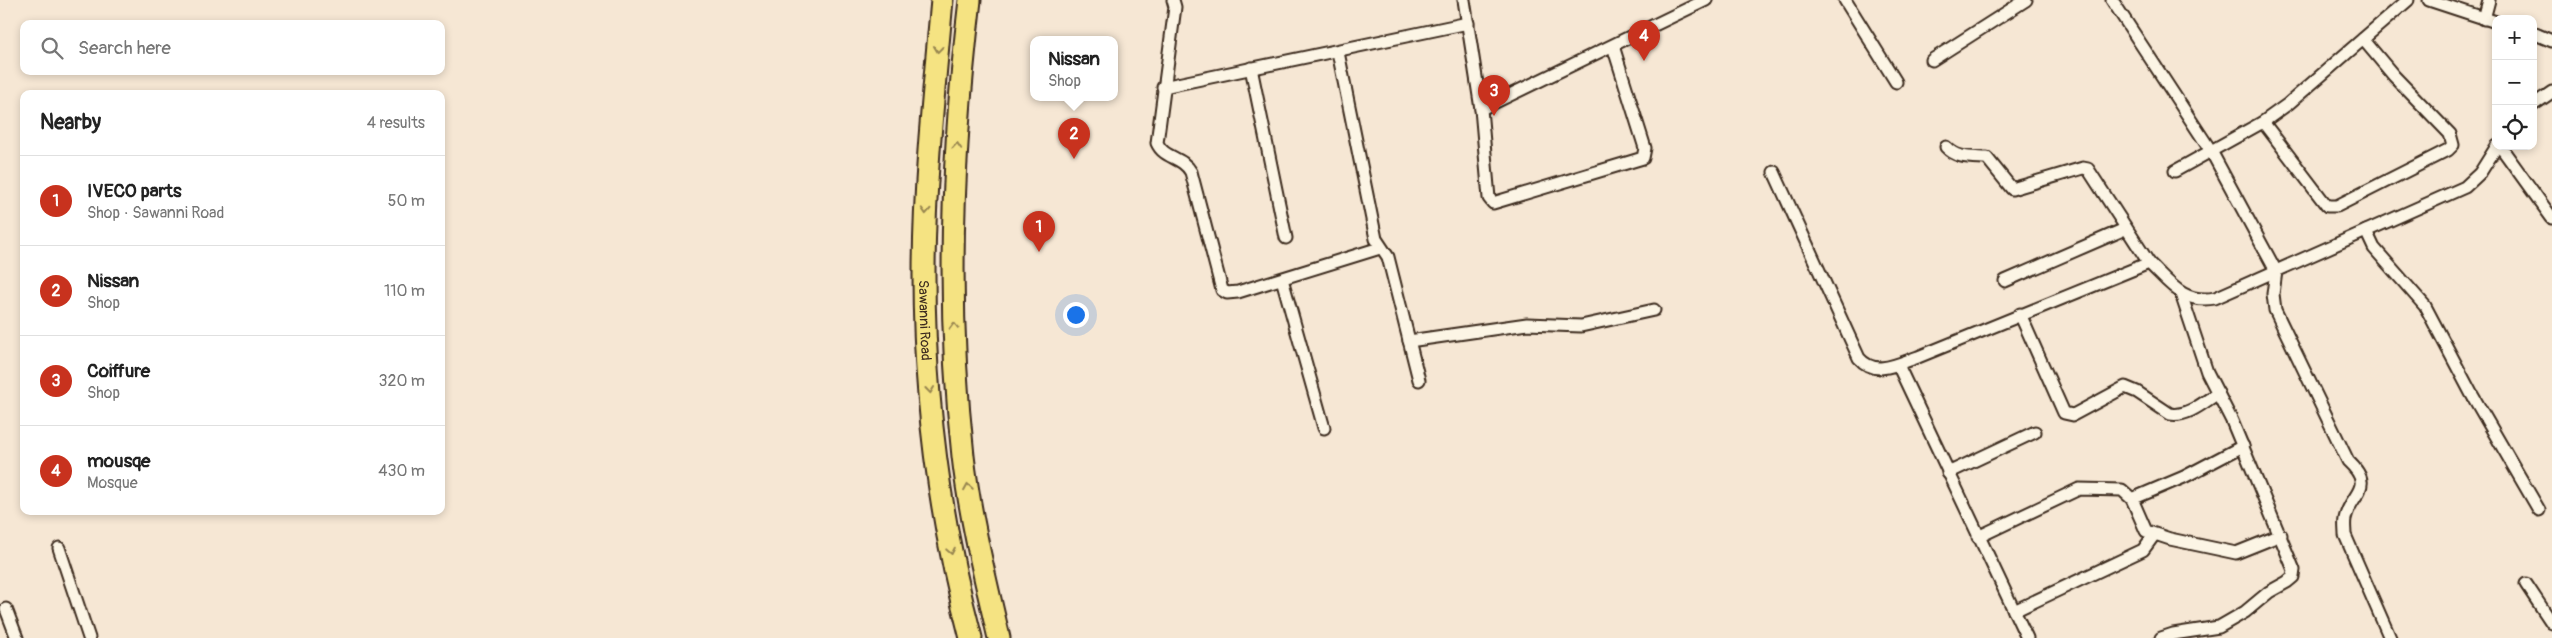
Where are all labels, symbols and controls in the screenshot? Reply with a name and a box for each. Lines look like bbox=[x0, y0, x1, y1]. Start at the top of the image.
map controls bbox=[2492, 15, 2537, 150]
button: + bbox=[2492, 15, 2537, 60]
search box bbox=[20, 20, 445, 75]
pin: 4 bbox=[1628, 20, 1660, 61]
icon: search bbox=[38, 34, 66, 62]
text: Search here bbox=[78, 36, 171, 60]
popup bbox=[1030, 36, 1118, 101]
one-way arrow bbox=[933, 45, 944, 53]
text: Nissan bbox=[1048, 47, 1100, 71]
button: − bbox=[2492, 60, 2537, 105]
text: Shop bbox=[1048, 71, 1081, 91]
pin: 3 bbox=[1478, 75, 1510, 116]
button: locate bbox=[2492, 105, 2537, 150]
text: Nearby bbox=[40, 109, 101, 136]
text: 4 results bbox=[367, 113, 425, 133]
pin: 2 bbox=[1058, 118, 1090, 159]
one-way arrow bbox=[951, 141, 962, 149]
text: IVECO parts bbox=[87, 179, 182, 203]
text: 1 bbox=[53, 191, 59, 211]
text: 50 m bbox=[388, 191, 425, 211]
text: Shop · Sawanni Road bbox=[87, 203, 224, 223]
one-way arrow bbox=[921, 207, 931, 215]
pin: 1 bbox=[1023, 211, 1055, 252]
text: Nissan bbox=[87, 269, 139, 293]
street label: Sawanni Road bbox=[916, 280, 935, 361]
text: 2 bbox=[52, 281, 60, 301]
text: 110 m bbox=[384, 281, 425, 301]
text: Shop bbox=[87, 293, 120, 313]
your location bbox=[1063, 302, 1089, 328]
one-way arrow bbox=[949, 321, 960, 329]
text: Coiffure bbox=[87, 359, 150, 383]
text: 3 bbox=[52, 371, 60, 391]
text: 320 m bbox=[379, 371, 425, 391]
text: Shop bbox=[87, 383, 120, 403]
one-way arrow bbox=[924, 387, 935, 395]
text: mousqe bbox=[87, 449, 150, 473]
text: 4 bbox=[51, 461, 61, 481]
text: 430 m bbox=[378, 461, 425, 481]
text: Mosque bbox=[87, 473, 138, 493]
one-way arrow bbox=[964, 483, 974, 492]
one-way arrow bbox=[946, 547, 956, 556]

